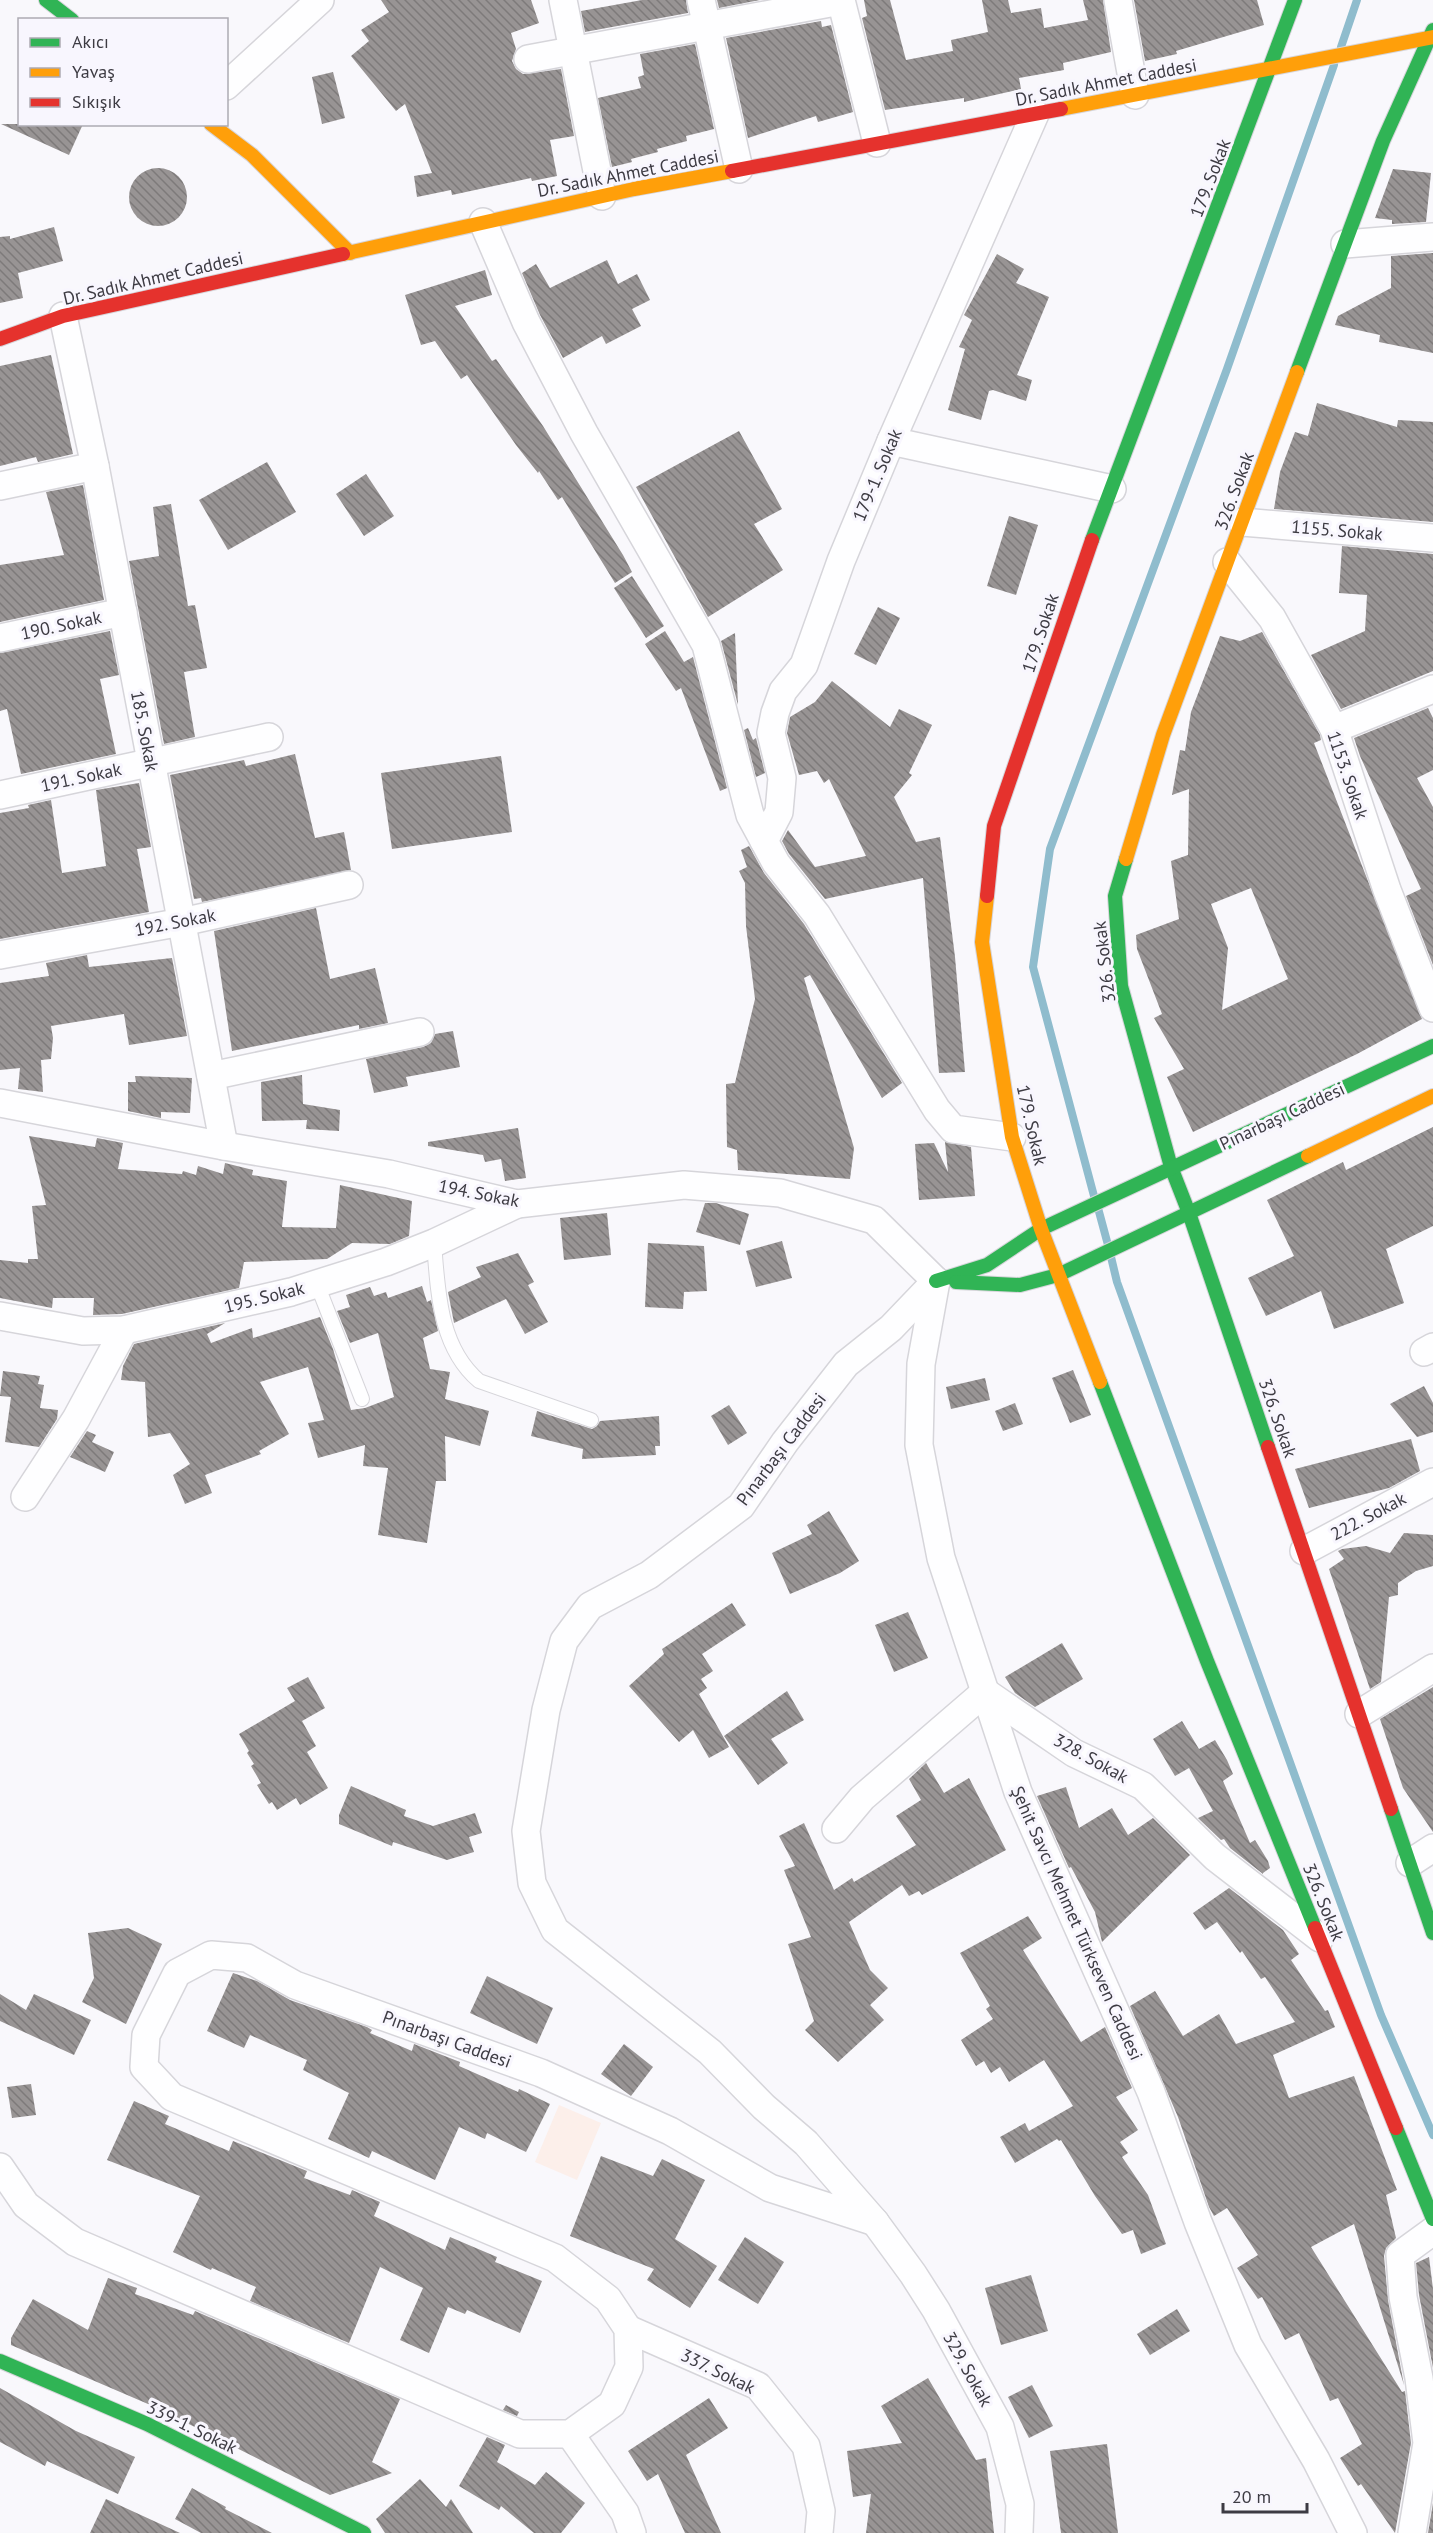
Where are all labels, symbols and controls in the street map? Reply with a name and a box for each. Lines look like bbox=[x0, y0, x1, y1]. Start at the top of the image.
legend bbox=[18, 18, 228, 126]
text: Akıcı bbox=[72, 30, 109, 53]
street label: Dr. Sadık Ahmet Caddesi bbox=[1013, 53, 1199, 111]
text: Yavaş bbox=[72, 60, 115, 83]
text: Sıkışık bbox=[72, 90, 121, 113]
street label: 179. Sokak bbox=[1185, 135, 1236, 220]
street label: Dr. Sadık Ahmet Caddesi bbox=[535, 144, 721, 202]
street label: Dr. Sadık Ahmet Caddesi bbox=[61, 246, 245, 310]
street label: 179-1. Sokak bbox=[847, 425, 907, 525]
street label: 326. Sokak bbox=[1209, 448, 1259, 533]
street label: 1155. Sokak bbox=[1290, 515, 1384, 545]
street label: 179. Sokak bbox=[1016, 590, 1064, 676]
street label: 190. Sokak bbox=[18, 605, 104, 645]
street label: 185. Sokak bbox=[126, 689, 164, 774]
street label: 1153. Sokak bbox=[1322, 728, 1374, 823]
street label: 191. Sokak bbox=[38, 757, 124, 797]
street label: 192. Sokak bbox=[133, 903, 218, 941]
street label: 326. Sokak bbox=[1088, 919, 1120, 1004]
street label: Pınarbaşı Caddesi bbox=[1216, 1077, 1348, 1155]
street label: 179. Sokak bbox=[1012, 1082, 1053, 1168]
street label: 194. Sokak bbox=[437, 1174, 522, 1212]
street label: 195. Sokak bbox=[221, 1276, 307, 1318]
street label: 326. Sokak bbox=[1254, 1375, 1302, 1461]
street label: Pınarbaşı Caddesi bbox=[731, 1388, 831, 1510]
street label: 222. Sokak bbox=[1326, 1486, 1410, 1545]
street label: 328. Sokak bbox=[1050, 1728, 1133, 1788]
street label: Şehit Savcı Mehmet Türkseven Caddesi bbox=[1006, 1782, 1148, 2064]
street label: 326. Sokak bbox=[1298, 1860, 1350, 1945]
street label: Pınarbaşı Caddesi bbox=[379, 2005, 515, 2073]
street label: 329. Sokak bbox=[938, 2328, 998, 2411]
street label: 337. Sokak bbox=[677, 2343, 759, 2399]
street label: 339-1. Sokak bbox=[143, 2395, 242, 2459]
scale bar bbox=[1223, 2476, 1307, 2514]
text: 20 m bbox=[1232, 2485, 1271, 2508]

